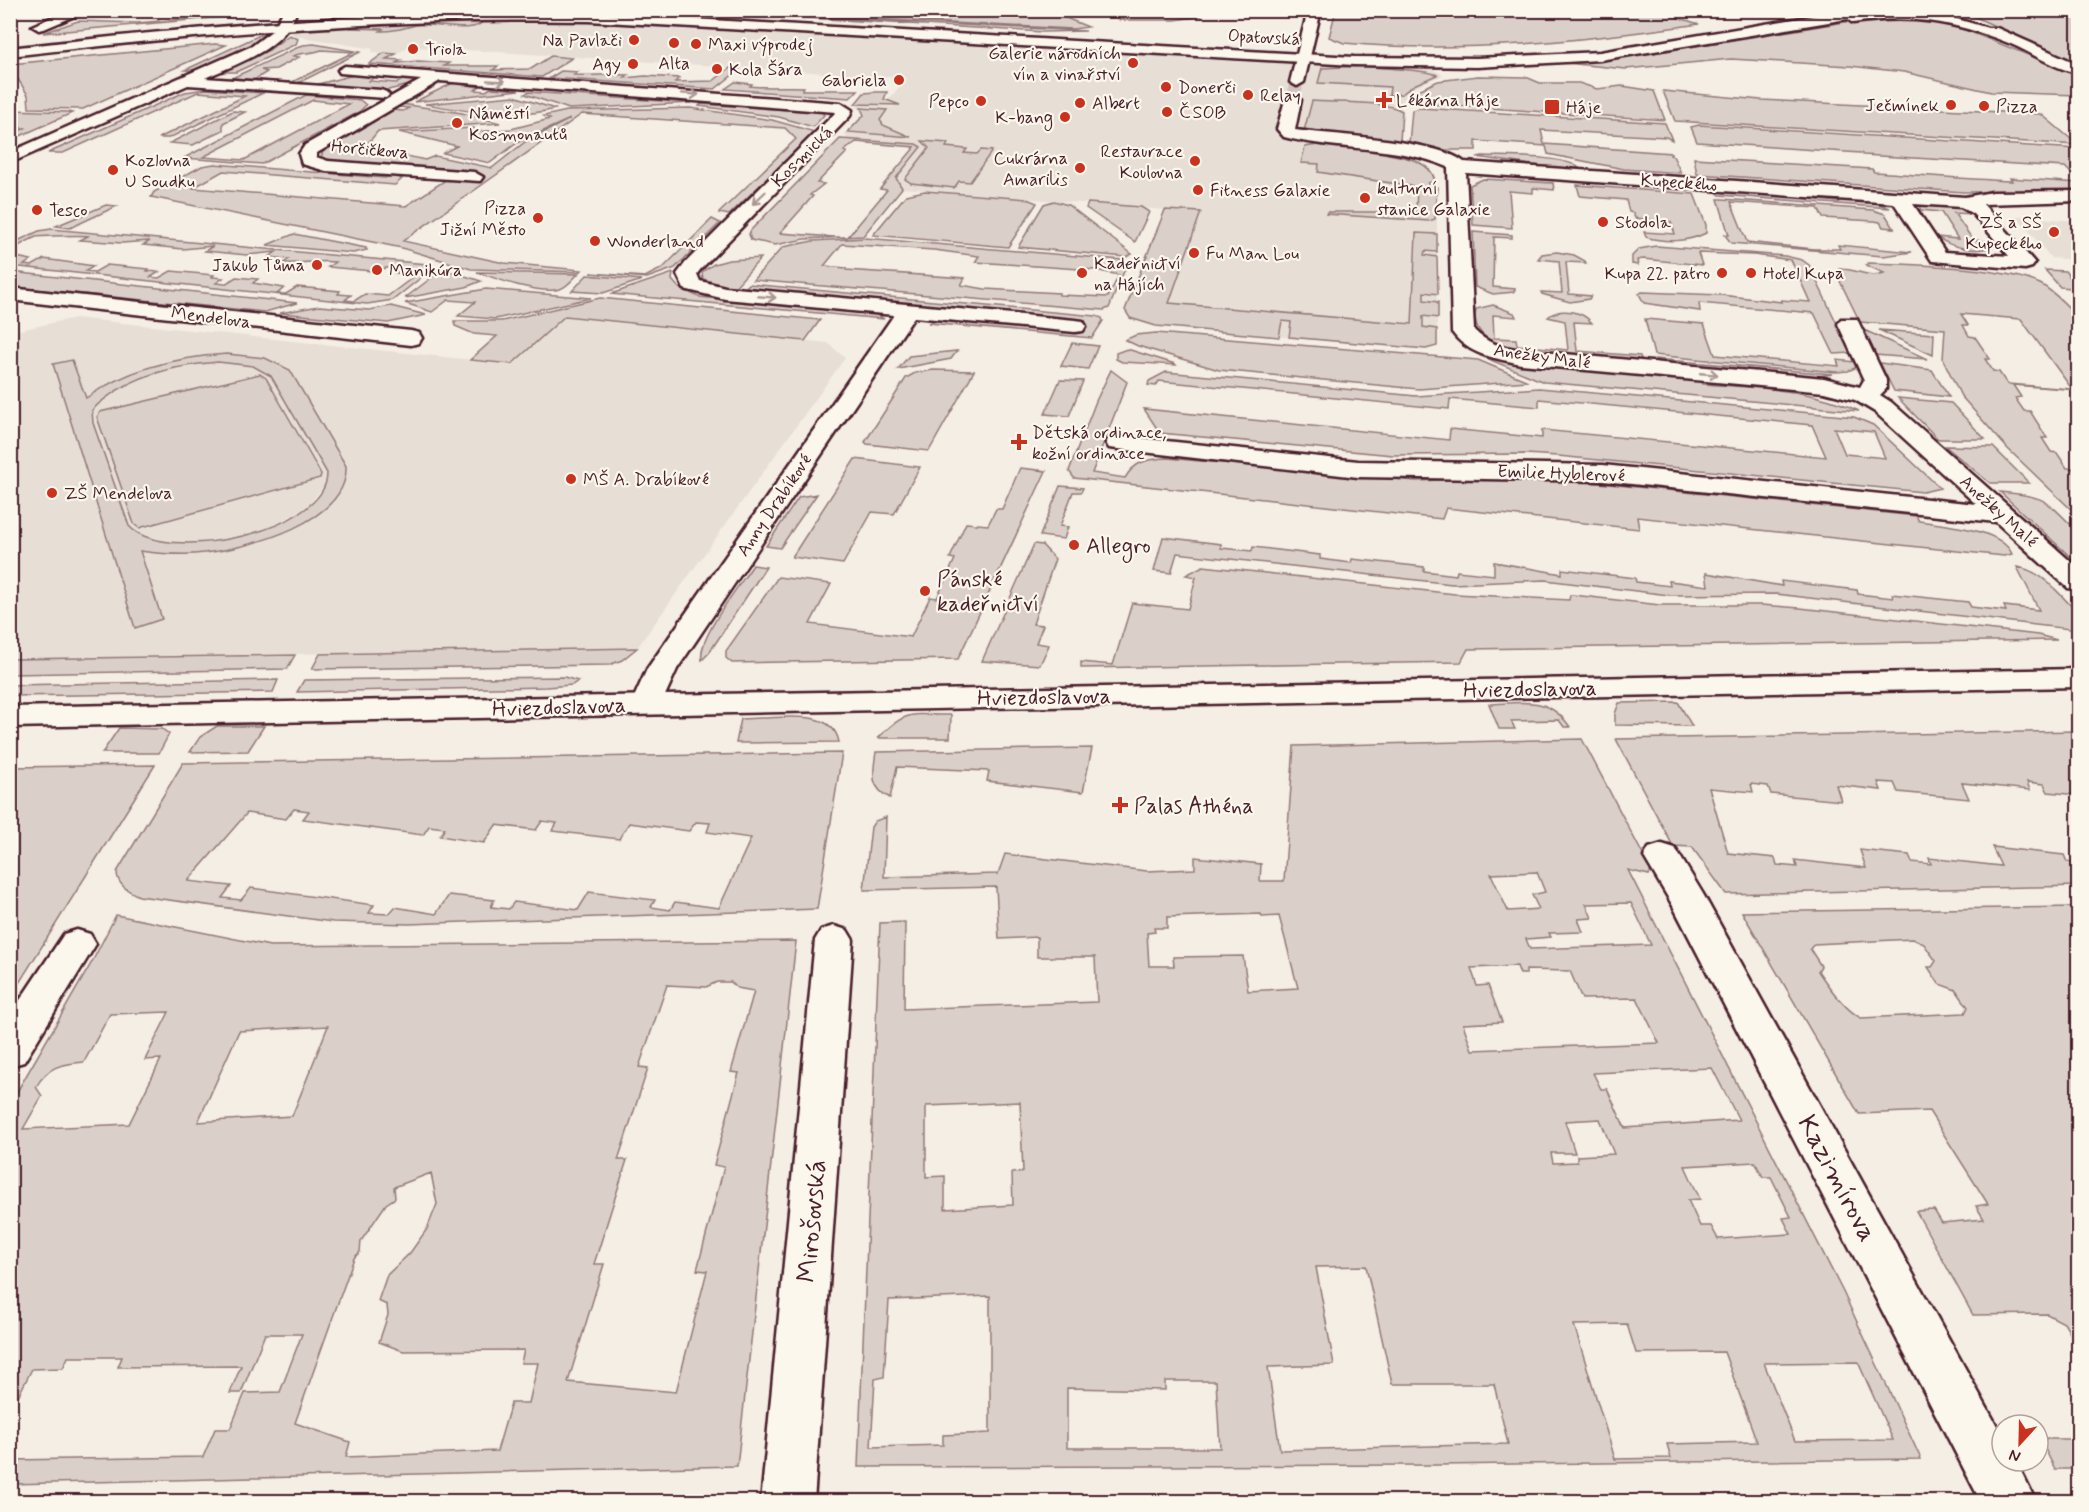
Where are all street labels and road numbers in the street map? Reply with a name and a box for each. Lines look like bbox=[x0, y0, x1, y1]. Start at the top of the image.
street label: Opatovská bbox=[1227, 24, 1301, 52]
street label: Kosmická bbox=[767, 121, 839, 193]
street label: Horčičkova bbox=[330, 135, 410, 165]
street label: Kupeckého bbox=[1640, 168, 1718, 198]
street label: Mendelova bbox=[170, 301, 252, 335]
street label: Anežky Malé bbox=[1492, 338, 1592, 376]
street label: Anny Drabíkové bbox=[732, 450, 818, 561]
street label: Emilie Hyblerové bbox=[1497, 460, 1625, 488]
street label: Anežky Malé bbox=[1954, 470, 2043, 553]
street label: Hviezdoslavova bbox=[1463, 675, 1597, 705]
street label: Hviezdoslavova bbox=[977, 683, 1111, 713]
street label: Hviezdoslavova bbox=[492, 692, 626, 724]
street label: Kazimírova bbox=[1789, 1109, 1885, 1248]
street label: Mirošovská bbox=[790, 1158, 835, 1284]

